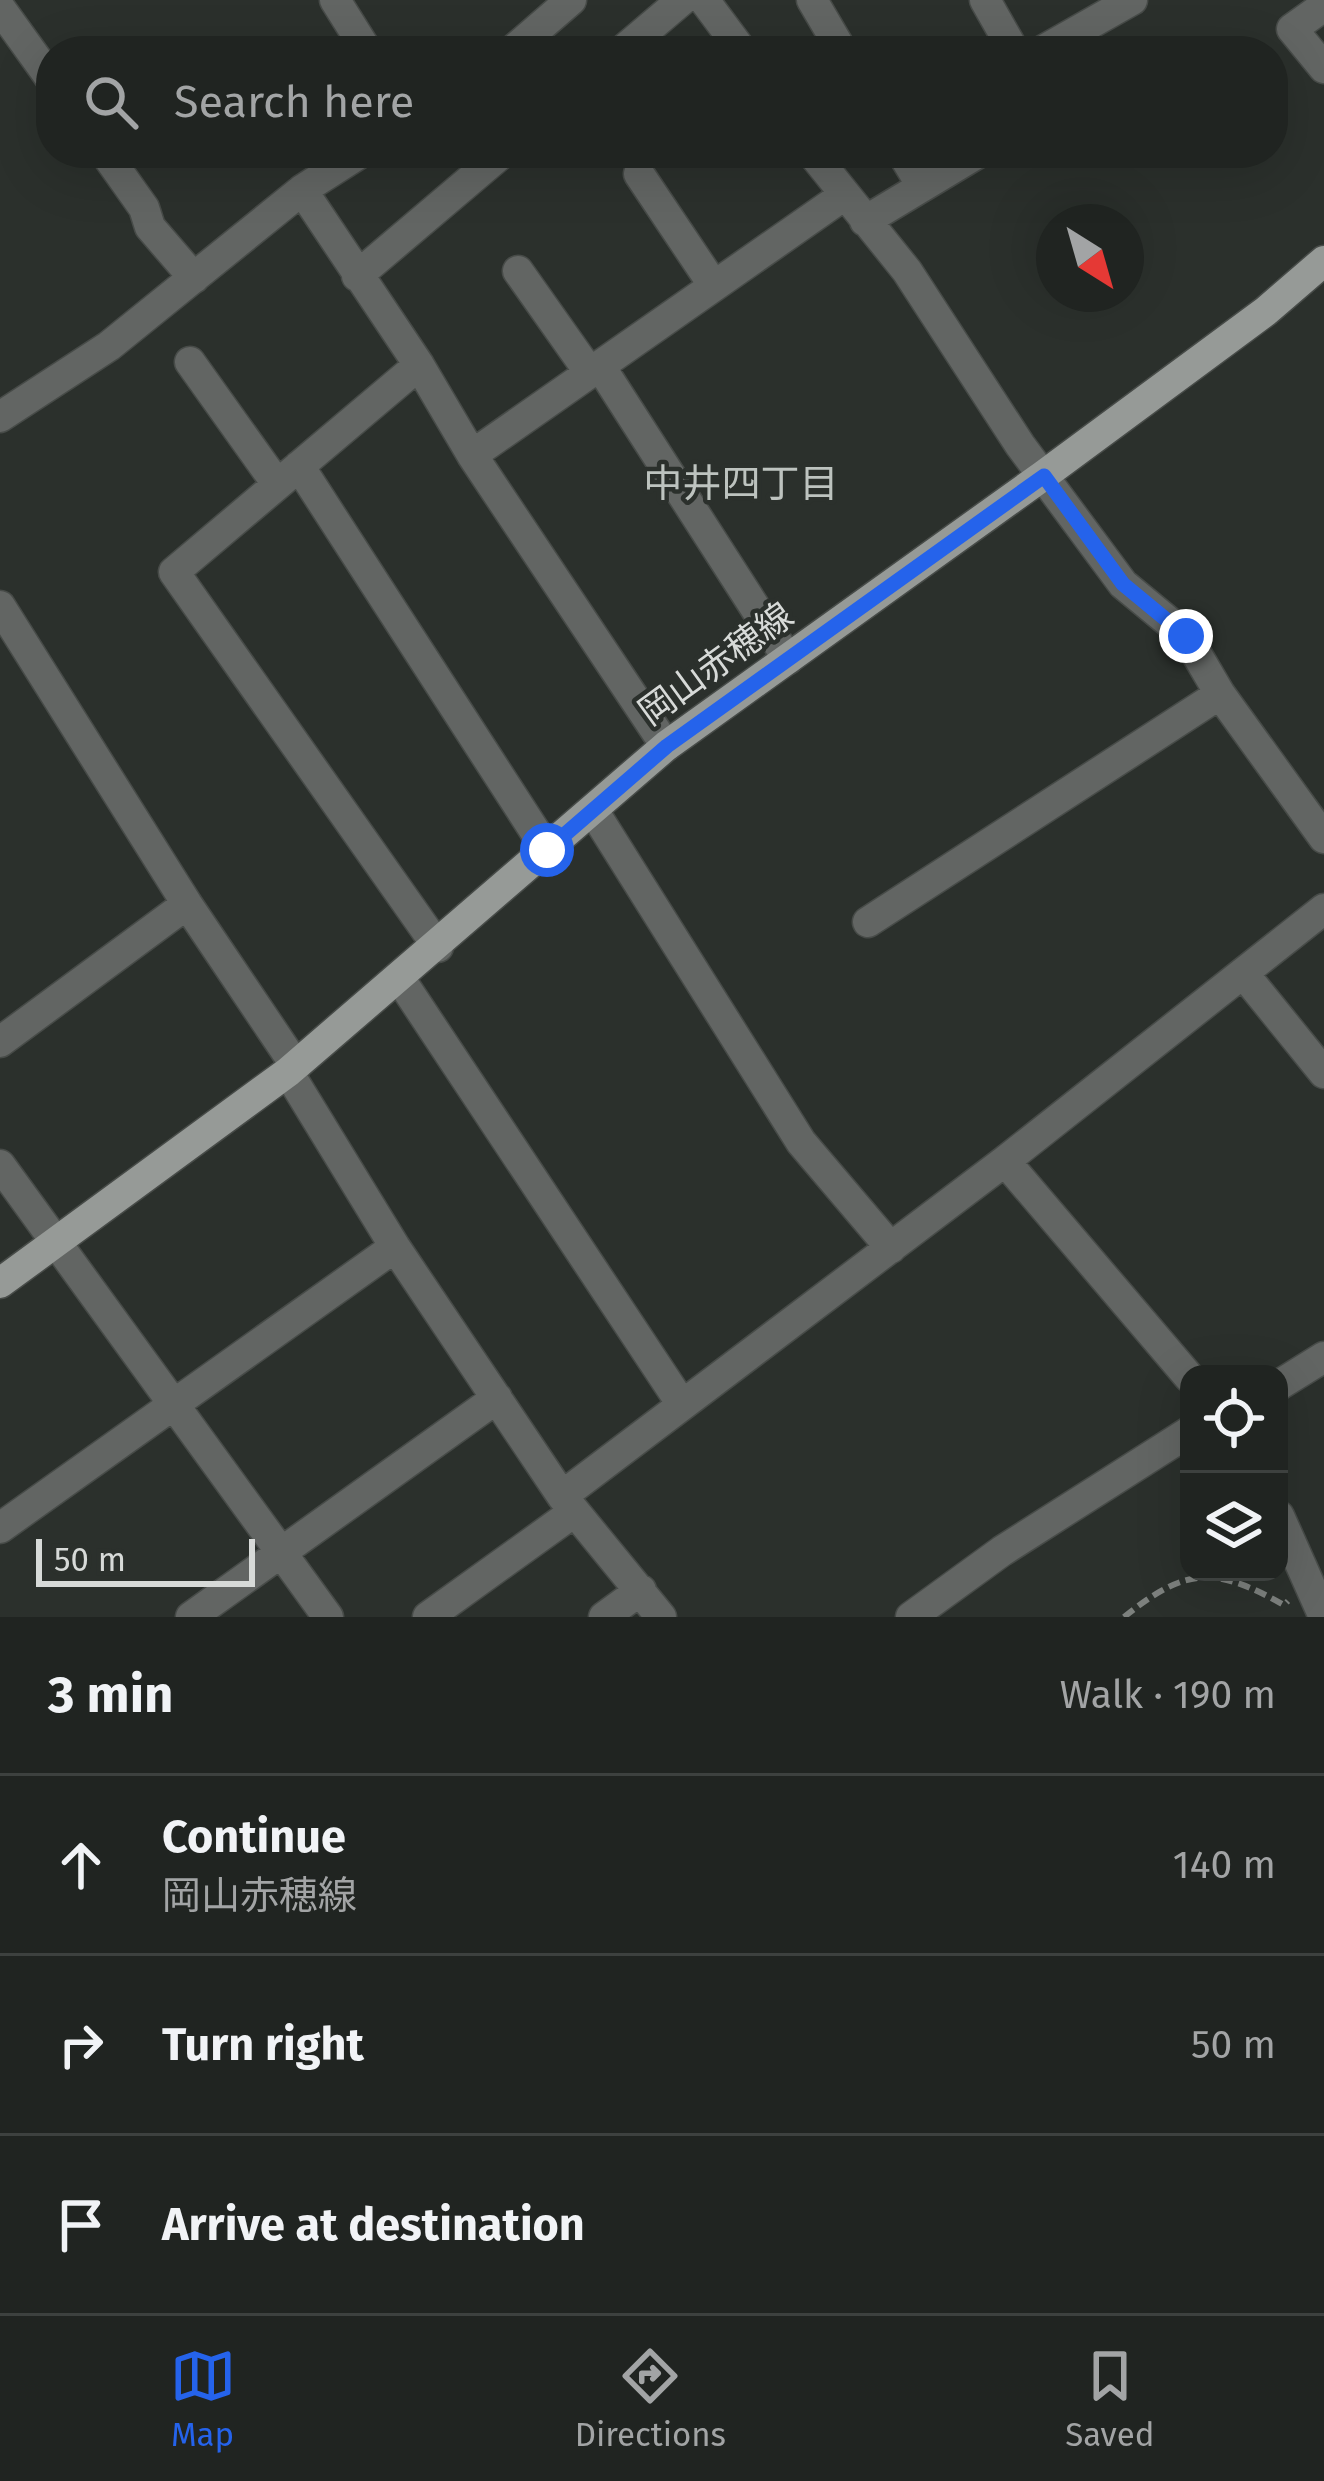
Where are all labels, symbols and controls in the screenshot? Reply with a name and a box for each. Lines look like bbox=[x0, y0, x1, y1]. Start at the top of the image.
search box bbox=[36, 36, 1288, 168]
icon: search bbox=[78, 69, 144, 135]
text: Search here bbox=[174, 75, 414, 129]
north arrow bbox=[1036, 204, 1144, 312]
district label: 中井四丁目 bbox=[643, 461, 839, 507]
street label: 岡山赤穂線 bbox=[630, 593, 802, 735]
route end bbox=[1159, 609, 1213, 663]
route start bbox=[520, 823, 574, 877]
map controls bbox=[1180, 1365, 1288, 1581]
button: locate bbox=[1180, 1365, 1288, 1473]
button: layers bbox=[1180, 1473, 1288, 1581]
scale bar bbox=[36, 1533, 255, 1586]
text: 50 m bbox=[54, 1540, 126, 1580]
text: 3 min bbox=[48, 1664, 174, 1726]
text: Walk · 190 m bbox=[1060, 1672, 1276, 1718]
text: Continue bbox=[162, 1810, 346, 1864]
icon: ahead bbox=[48, 1832, 114, 1898]
text: 140 m bbox=[1173, 1842, 1276, 1888]
text: 岡山赤穂線 bbox=[162, 1873, 357, 1919]
icon: right bbox=[48, 2012, 114, 2078]
text: Turn right bbox=[162, 2018, 364, 2072]
text: 50 m bbox=[1191, 2022, 1276, 2068]
icon: arrive bbox=[48, 2192, 114, 2258]
text: Arrive at destination bbox=[162, 2198, 585, 2252]
tab: Map bbox=[170, 2343, 236, 2455]
tab: Directions bbox=[575, 2343, 726, 2455]
tab: Saved bbox=[1065, 2343, 1154, 2455]

